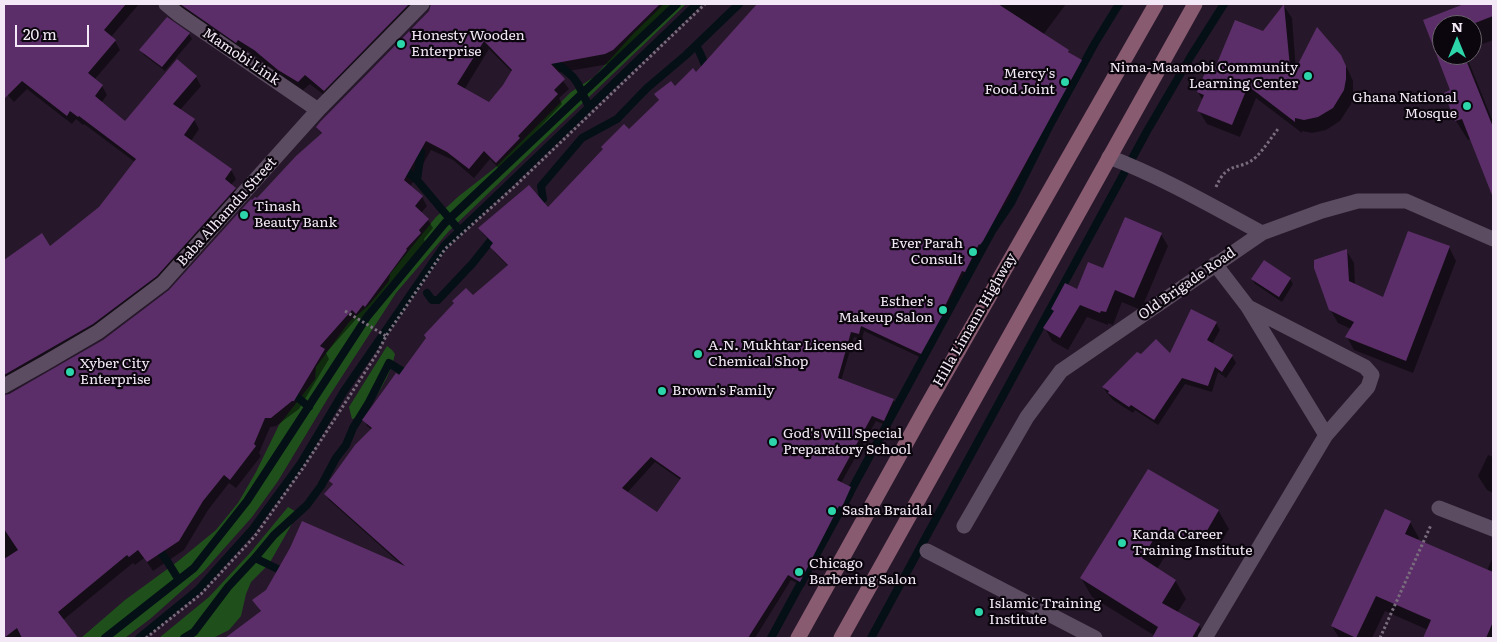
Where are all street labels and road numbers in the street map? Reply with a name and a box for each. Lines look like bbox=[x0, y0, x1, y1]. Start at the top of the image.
street label: Mamobi Link bbox=[199, 25, 283, 89]
street label: Baba Alhamdu Street bbox=[174, 154, 280, 270]
street label: Old Brigade Road bbox=[1135, 244, 1239, 324]
street label: Hilla Limann Highway bbox=[930, 250, 1020, 390]

